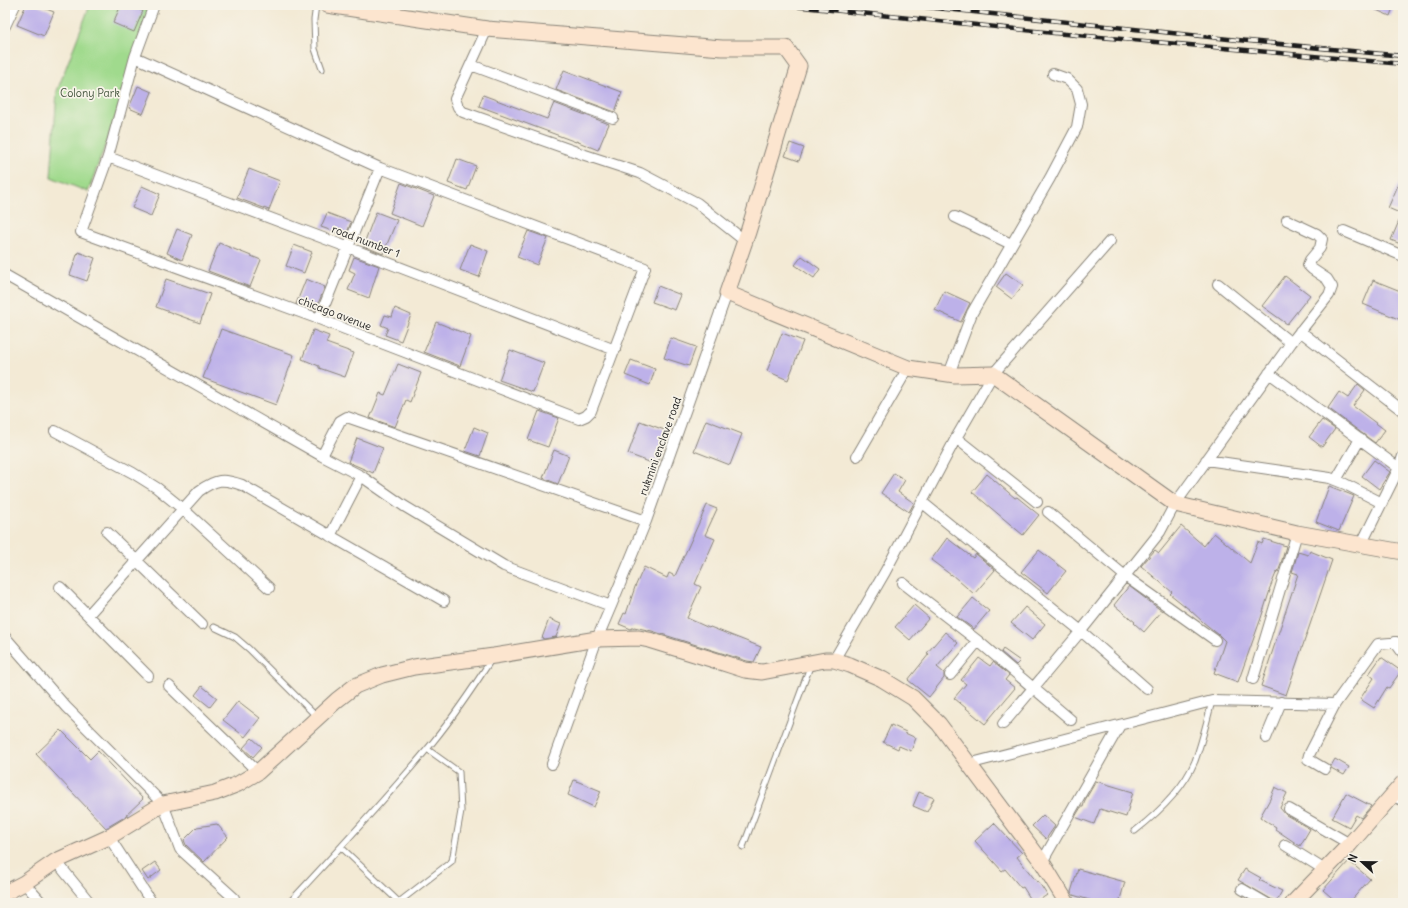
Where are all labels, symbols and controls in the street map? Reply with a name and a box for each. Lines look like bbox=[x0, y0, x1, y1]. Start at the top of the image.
park label: Colony Park bbox=[60, 86, 120, 100]
street label: road number 1 bbox=[330, 222, 402, 260]
street label: chicago avenue bbox=[296, 293, 374, 333]
street label: rukmini enclave road bbox=[636, 394, 685, 497]
north arrow bbox=[1342, 842, 1382, 882]
text: N bbox=[1345, 852, 1361, 864]

